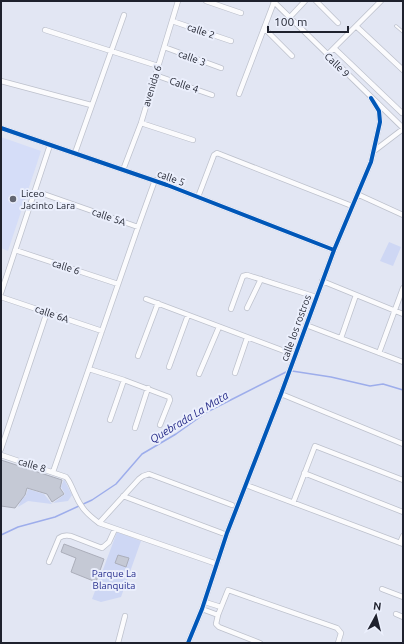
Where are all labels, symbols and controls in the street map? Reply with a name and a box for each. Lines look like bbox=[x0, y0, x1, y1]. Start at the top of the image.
scale bar bbox=[268, 8, 348, 34]
text: 100 m bbox=[274, 15, 307, 28]
street label: calle 2 bbox=[186, 21, 216, 41]
street label: calle 3 bbox=[177, 48, 207, 68]
street label: Calle 9 bbox=[322, 51, 352, 79]
street label: avenida 6 bbox=[141, 64, 164, 108]
street label: Calle 4 bbox=[168, 75, 200, 95]
street label: calle 5 bbox=[156, 168, 186, 188]
place label: Liceo Jacinto Lara bbox=[21, 188, 75, 211]
marker: Liceo Jacinto Lara bbox=[8, 194, 18, 204]
street label: calle 5A bbox=[91, 206, 128, 228]
street label: calle 6 bbox=[51, 257, 82, 277]
street label: calle los rostros bbox=[279, 293, 313, 363]
street label: calle 6A bbox=[34, 303, 71, 325]
water label: Quebrada La Mata bbox=[148, 389, 230, 445]
street label: calle 8 bbox=[17, 456, 48, 475]
park label: Parque La Blanquita bbox=[92, 568, 136, 591]
north arrow bbox=[356, 596, 396, 636]
text: N bbox=[372, 600, 382, 613]

